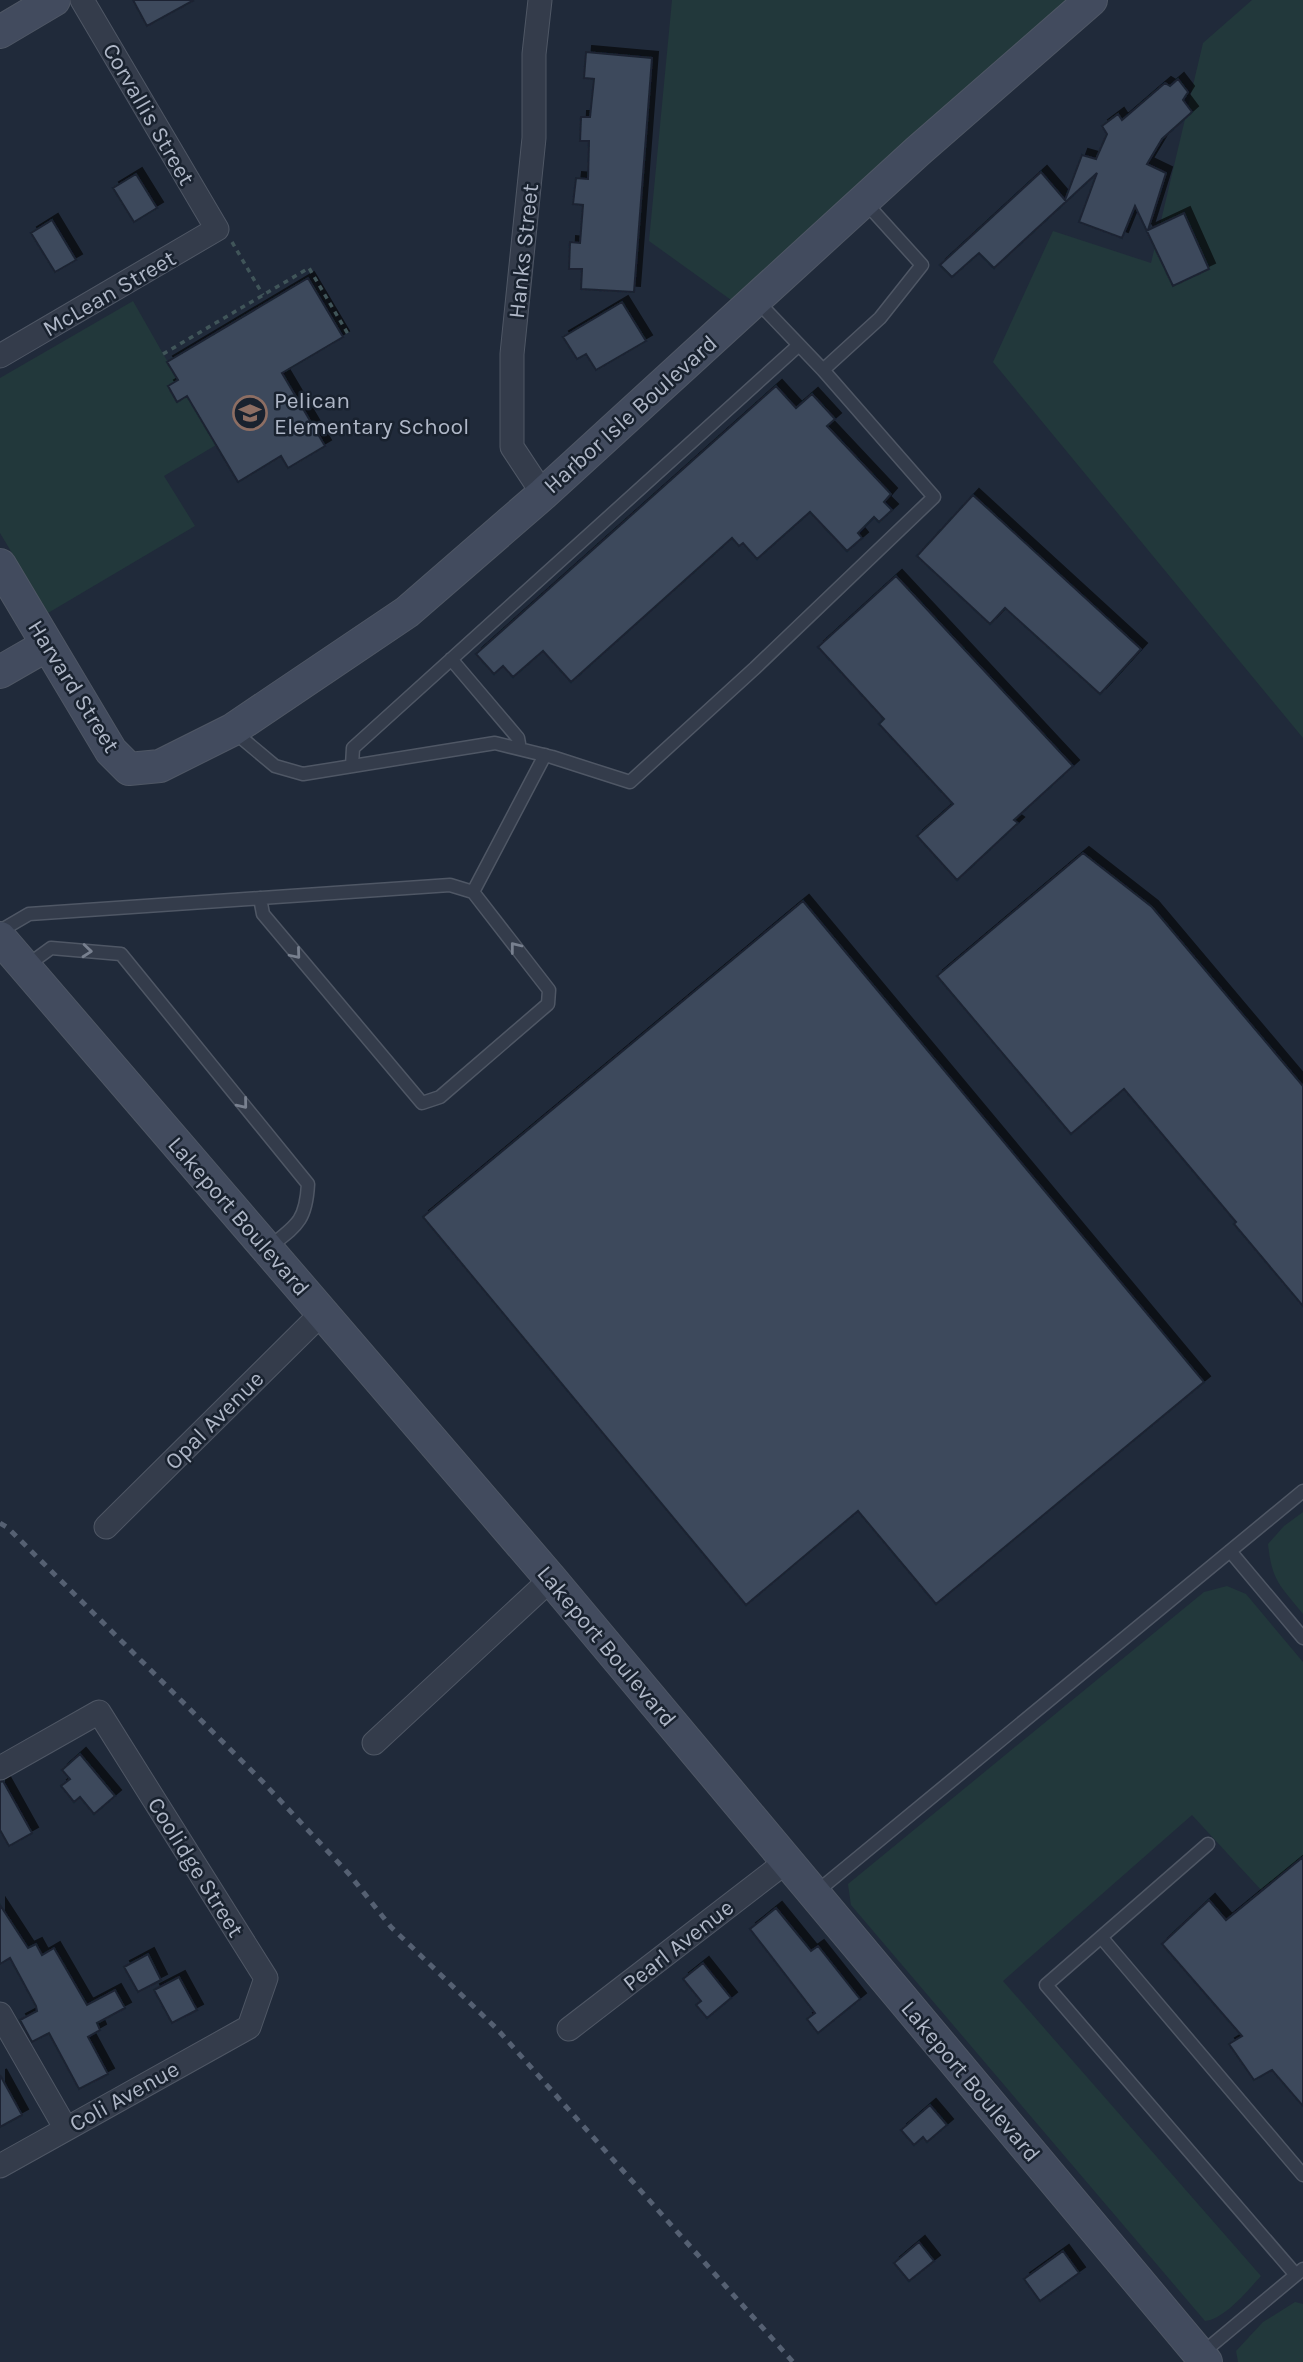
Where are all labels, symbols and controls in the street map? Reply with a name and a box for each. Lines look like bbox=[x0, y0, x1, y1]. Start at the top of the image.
street label: Corvallis Street bbox=[97, 38, 200, 190]
street label: Hanks Street bbox=[503, 182, 544, 320]
street label: McLean Street bbox=[38, 244, 181, 342]
street label: Harbor Isle Boulevard bbox=[538, 329, 723, 499]
place label: Pelican Elementary School bbox=[274, 387, 469, 440]
school or university icon: Pelican Elementary School bbox=[231, 394, 269, 432]
street label: Harvard Street bbox=[22, 615, 125, 758]
one-way arrow bbox=[511, 942, 524, 955]
one-way arrow bbox=[81, 943, 92, 958]
one-way arrow bbox=[288, 946, 301, 958]
one-way arrow bbox=[234, 1096, 247, 1108]
street label: Lakeport Boulevard bbox=[162, 1131, 315, 1301]
street label: Opal Avenue bbox=[159, 1365, 269, 1475]
street label: Lakeport Boulevard bbox=[531, 1560, 682, 1732]
street label: Coolidge Street bbox=[142, 1792, 249, 1942]
street label: Pearl Avenue bbox=[618, 1894, 739, 1997]
street label: Lakeport Boulevard bbox=[895, 1995, 1046, 2167]
street label: Coli Avenue bbox=[65, 2055, 184, 2138]

